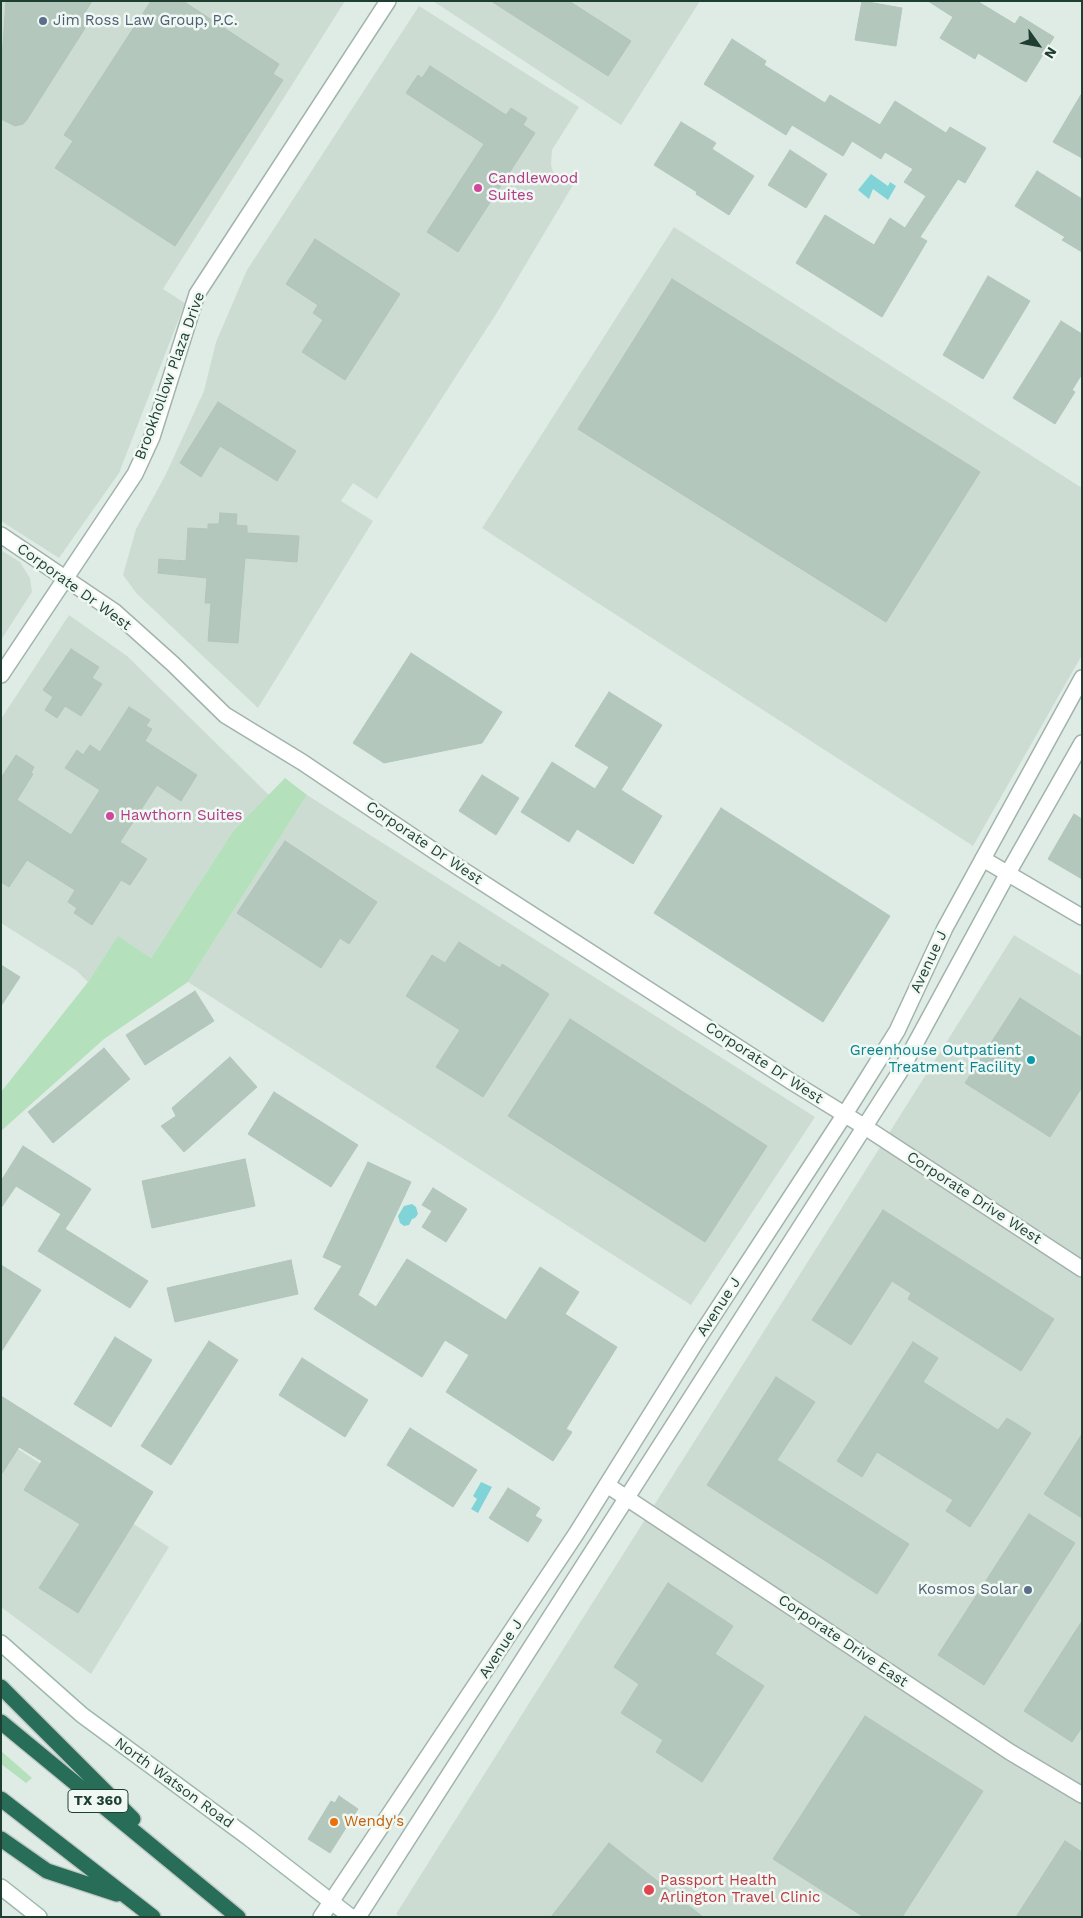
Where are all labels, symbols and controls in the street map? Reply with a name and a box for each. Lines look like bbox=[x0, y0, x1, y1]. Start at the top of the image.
place label: Jim Ross Law Group, P.C. bbox=[53, 12, 238, 30]
marker: Jim Ross Law Group, P.C. bbox=[37, 15, 49, 27]
north arrow bbox=[1013, 20, 1063, 70]
text: N bbox=[1041, 44, 1060, 62]
place label: Candlewood Suites bbox=[488, 170, 578, 205]
marker: Candlewood Suites bbox=[472, 182, 484, 194]
street label: Brookhollow Plaza Drive bbox=[131, 290, 209, 462]
street label: Corporate Dr West bbox=[13, 540, 135, 634]
street label: Corporate Dr West bbox=[362, 797, 486, 889]
place label: Hawthorn Suites bbox=[120, 807, 243, 825]
marker: Hawthorn Suites bbox=[104, 810, 116, 822]
street label: Avenue J bbox=[907, 928, 951, 996]
street label: Corporate Dr West bbox=[702, 1018, 826, 1108]
place label: Greenhouse Outpatient Treatment Facility bbox=[850, 1042, 1021, 1077]
marker: Greenhouse Outpatient Treatment Facility bbox=[1025, 1054, 1037, 1066]
street label: Corporate Drive West bbox=[903, 1148, 1045, 1248]
street label: Avenue J bbox=[693, 1274, 745, 1340]
place label: Kosmos Solar bbox=[918, 1581, 1018, 1599]
marker: Kosmos Solar bbox=[1022, 1584, 1034, 1596]
street label: Corporate Drive East bbox=[775, 1591, 911, 1691]
street label: Avenue J bbox=[475, 1616, 527, 1682]
street label: North Watson Road bbox=[111, 1734, 237, 1832]
road number: TX 360 bbox=[68, 1790, 128, 1812]
place label: Wendy's bbox=[344, 1813, 404, 1831]
marker: Wendy's bbox=[328, 1816, 340, 1828]
place label: Passport Health Arlington Travel Clinic bbox=[660, 1872, 820, 1907]
marker: Passport Health Arlington Travel Clinic bbox=[642, 1883, 656, 1897]

